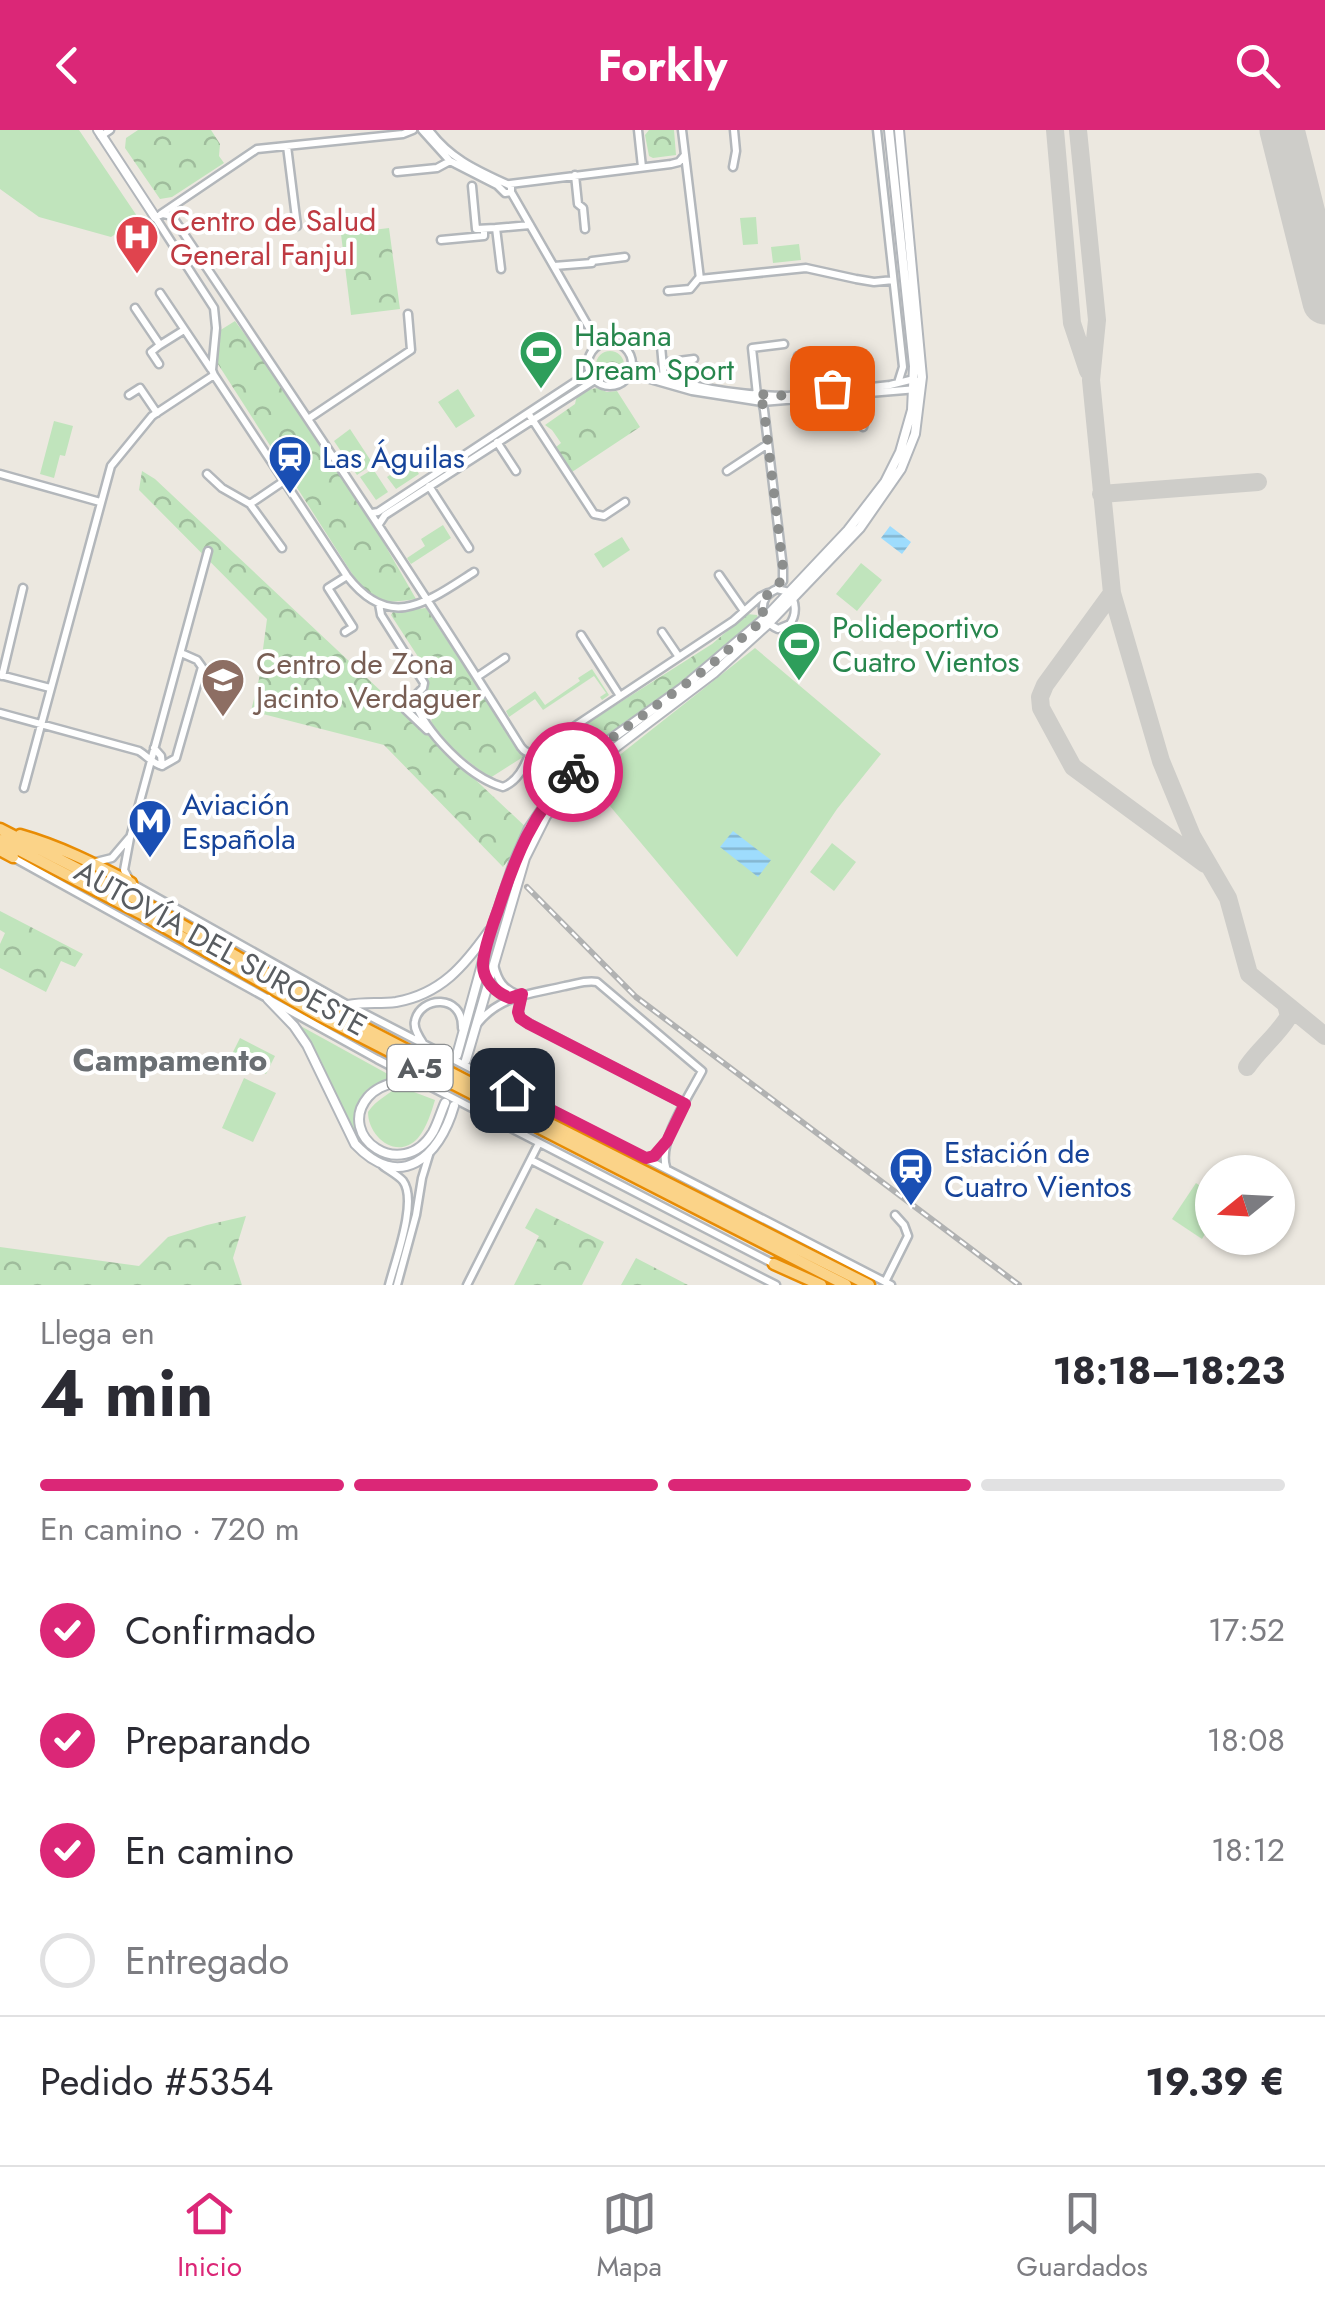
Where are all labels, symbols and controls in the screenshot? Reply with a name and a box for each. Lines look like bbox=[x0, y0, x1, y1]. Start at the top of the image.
text: Forkly bbox=[597, 33, 728, 98]
icon: back bbox=[40, 38, 95, 93]
icon: search bbox=[1230, 38, 1285, 93]
place label: Centro de Salud General Fanjul bbox=[170, 199, 376, 276]
hospital icon: Centro de Salud General Fanjul bbox=[114, 214, 160, 275]
place label: Habana Dream Sport bbox=[574, 314, 735, 391]
sports icon: Habana Dream Sport bbox=[518, 329, 564, 390]
pin bbox=[790, 346, 875, 431]
icon: bag bbox=[805, 361, 860, 416]
station icon: Las Águilas bbox=[267, 434, 313, 495]
place label: Las Águilas bbox=[322, 436, 465, 479]
place label: Polideportivo Cuatro Vientos bbox=[832, 606, 1020, 683]
sports icon: Polideportivo Cuatro Vientos bbox=[776, 621, 822, 682]
place label: Centro de Zona Jacinto Verdaguer bbox=[252, 642, 482, 719]
school or university icon: Centro de Zona Jacinto Verdaguer bbox=[200, 657, 246, 718]
courier bbox=[523, 722, 623, 822]
icon: bike bbox=[546, 745, 601, 800]
place label: Aviación Española bbox=[182, 783, 296, 860]
metro station icon: Aviación Española bbox=[127, 798, 173, 859]
street label: AUTOVÍA DEL SUROESTE bbox=[67, 850, 375, 1046]
district label: Campamento bbox=[73, 1037, 267, 1083]
road number: A-5 bbox=[388, 1045, 452, 1091]
pin bbox=[470, 1048, 555, 1133]
icon: home bbox=[485, 1063, 540, 1118]
place label: Estación de Cuatro Vientos bbox=[944, 1131, 1132, 1208]
station icon: Estación de Cuatro Vientos bbox=[888, 1146, 934, 1207]
north arrow bbox=[1195, 1155, 1295, 1255]
map controls bbox=[1195, 1155, 1295, 1255]
text: Llega en bbox=[40, 1310, 155, 1356]
text: 18:18–18:23 bbox=[1053, 1343, 1285, 1398]
text: 4 min bbox=[40, 1346, 214, 1440]
text: En camino · 720 m bbox=[40, 1506, 300, 1552]
icon: check bbox=[40, 1603, 95, 1658]
text: Confirmado bbox=[125, 1603, 316, 1658]
text: 17:52 bbox=[1208, 1607, 1285, 1653]
icon: check bbox=[40, 1713, 95, 1768]
text: Preparando bbox=[125, 1713, 311, 1768]
text: 18:08 bbox=[1207, 1717, 1285, 1763]
icon: check bbox=[40, 1823, 95, 1878]
text: En camino bbox=[125, 1823, 294, 1878]
text: 18:12 bbox=[1211, 1827, 1285, 1873]
text: Entregado bbox=[125, 1933, 289, 1988]
text: Pedido #5354 bbox=[40, 2054, 273, 2109]
text: 19.39 € bbox=[1145, 2054, 1285, 2109]
tab: Inicio bbox=[177, 2186, 242, 2287]
tab: Mapa bbox=[596, 2186, 662, 2287]
tab: Guardados bbox=[1016, 2186, 1148, 2287]

